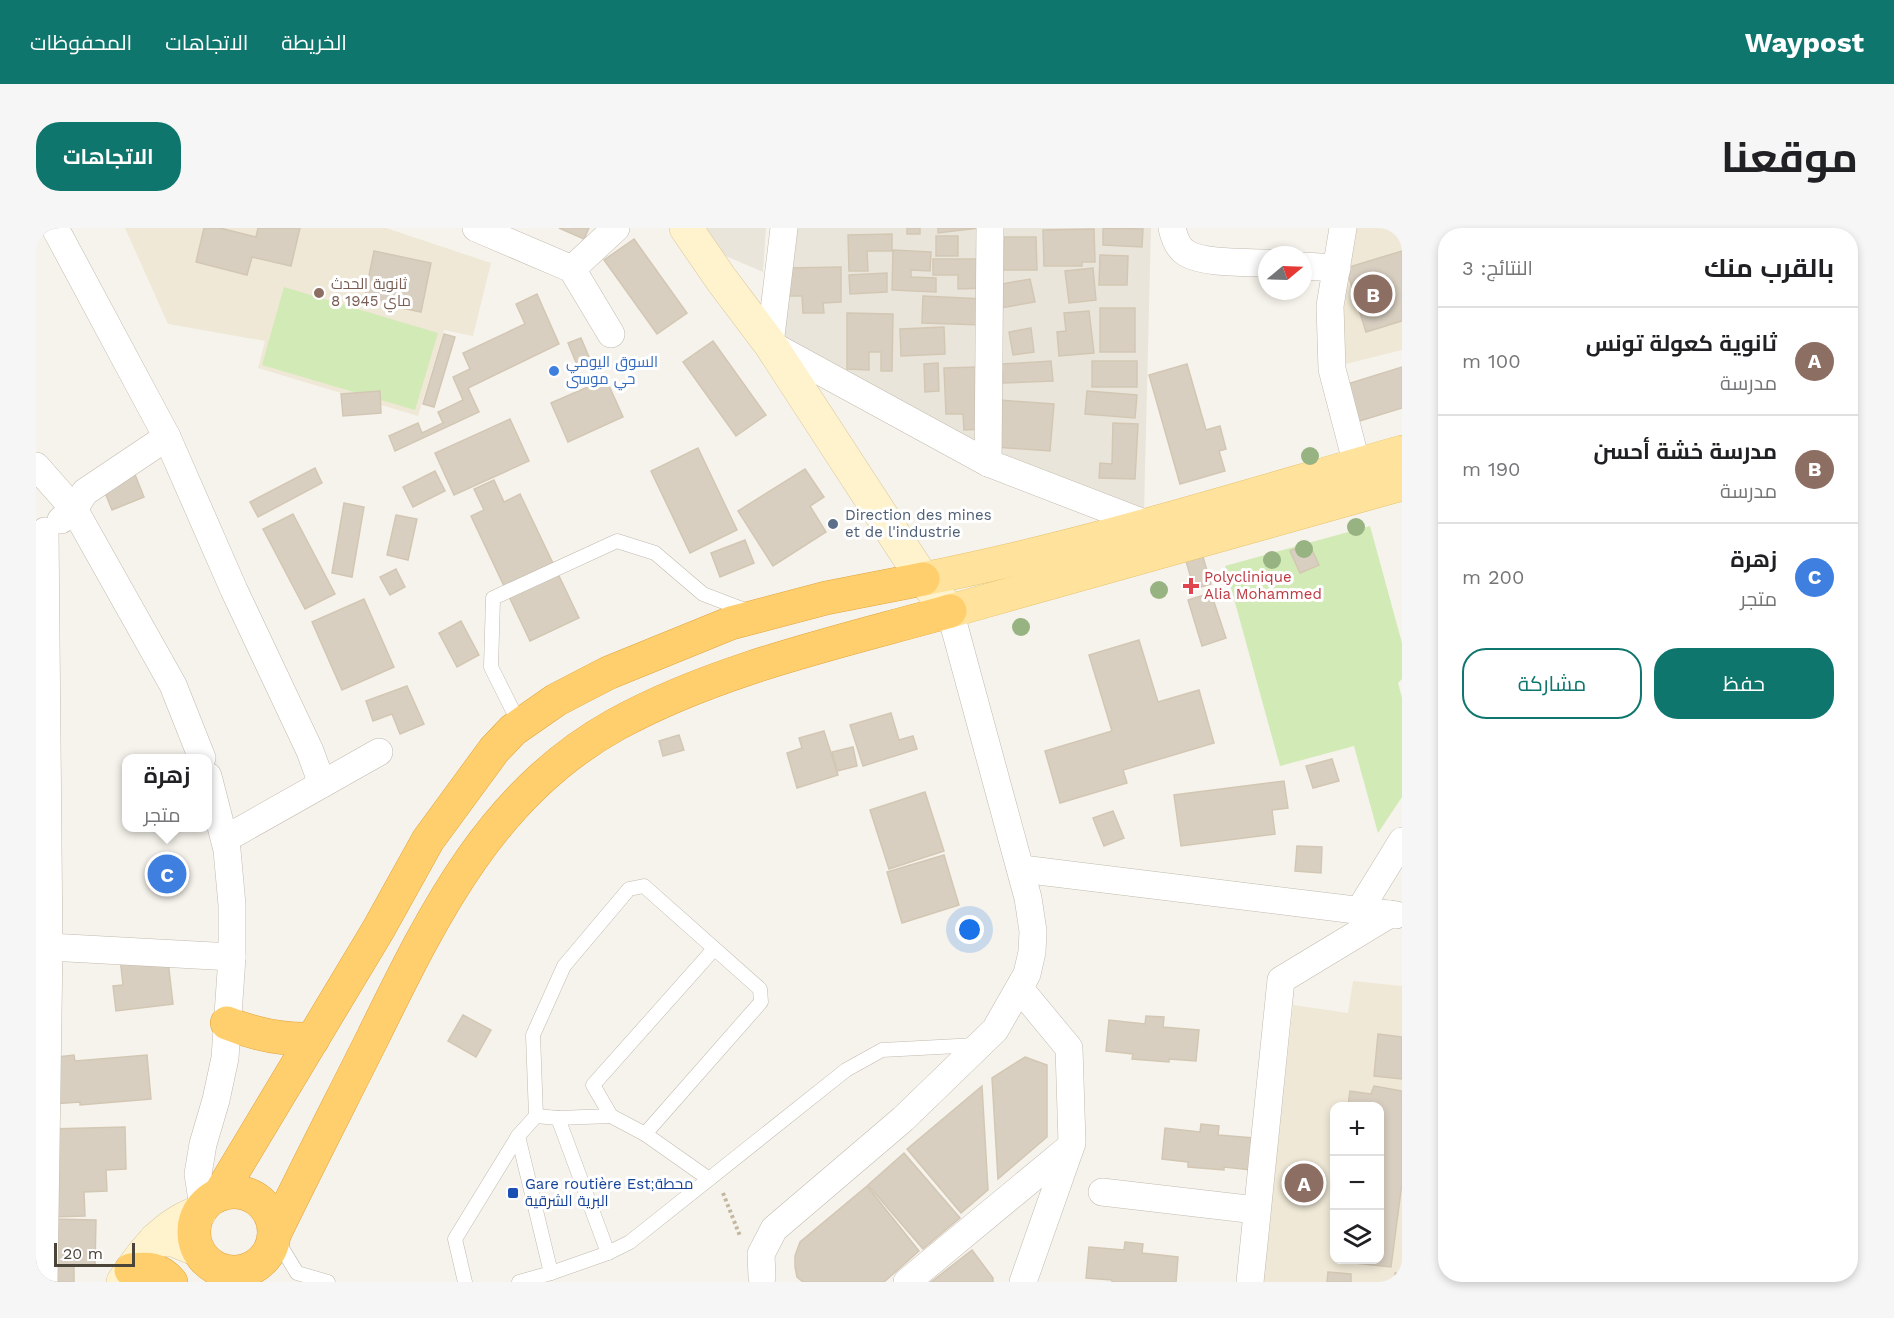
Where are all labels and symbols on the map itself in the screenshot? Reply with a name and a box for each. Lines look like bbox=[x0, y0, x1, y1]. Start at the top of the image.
north arrow bbox=[1258, 246, 1312, 300]
pin: B bbox=[1354, 272, 1392, 316]
place label: ثانوية الحدث 8 ماي 1945 bbox=[331, 275, 411, 313]
marker: ثانوية الحدث 8 ماي 1945 bbox=[312, 286, 326, 300]
place label: السوق اليومي حي موسى bbox=[566, 353, 658, 391]
marker: السوق اليومي حي موسى bbox=[547, 364, 561, 378]
place label: Direction des mines et de l'industrie bbox=[845, 506, 992, 541]
marker: Direction des mines et de l'industrie bbox=[826, 517, 840, 531]
place label: Polyclinique Alia Mohammed bbox=[1204, 568, 1322, 603]
marker: Polyclinique Alia Mohammed bbox=[1182, 577, 1200, 595]
pin: C bbox=[148, 852, 186, 896]
your location bbox=[955, 915, 984, 944]
pin: A bbox=[1284, 1160, 1324, 1206]
place label: Gare routière Est;محطة البرية الشرقية bbox=[525, 1175, 694, 1210]
marker: Gare routière Est;محطة البرية الشرقية bbox=[506, 1186, 520, 1200]
scale bar bbox=[54, 1240, 135, 1268]

